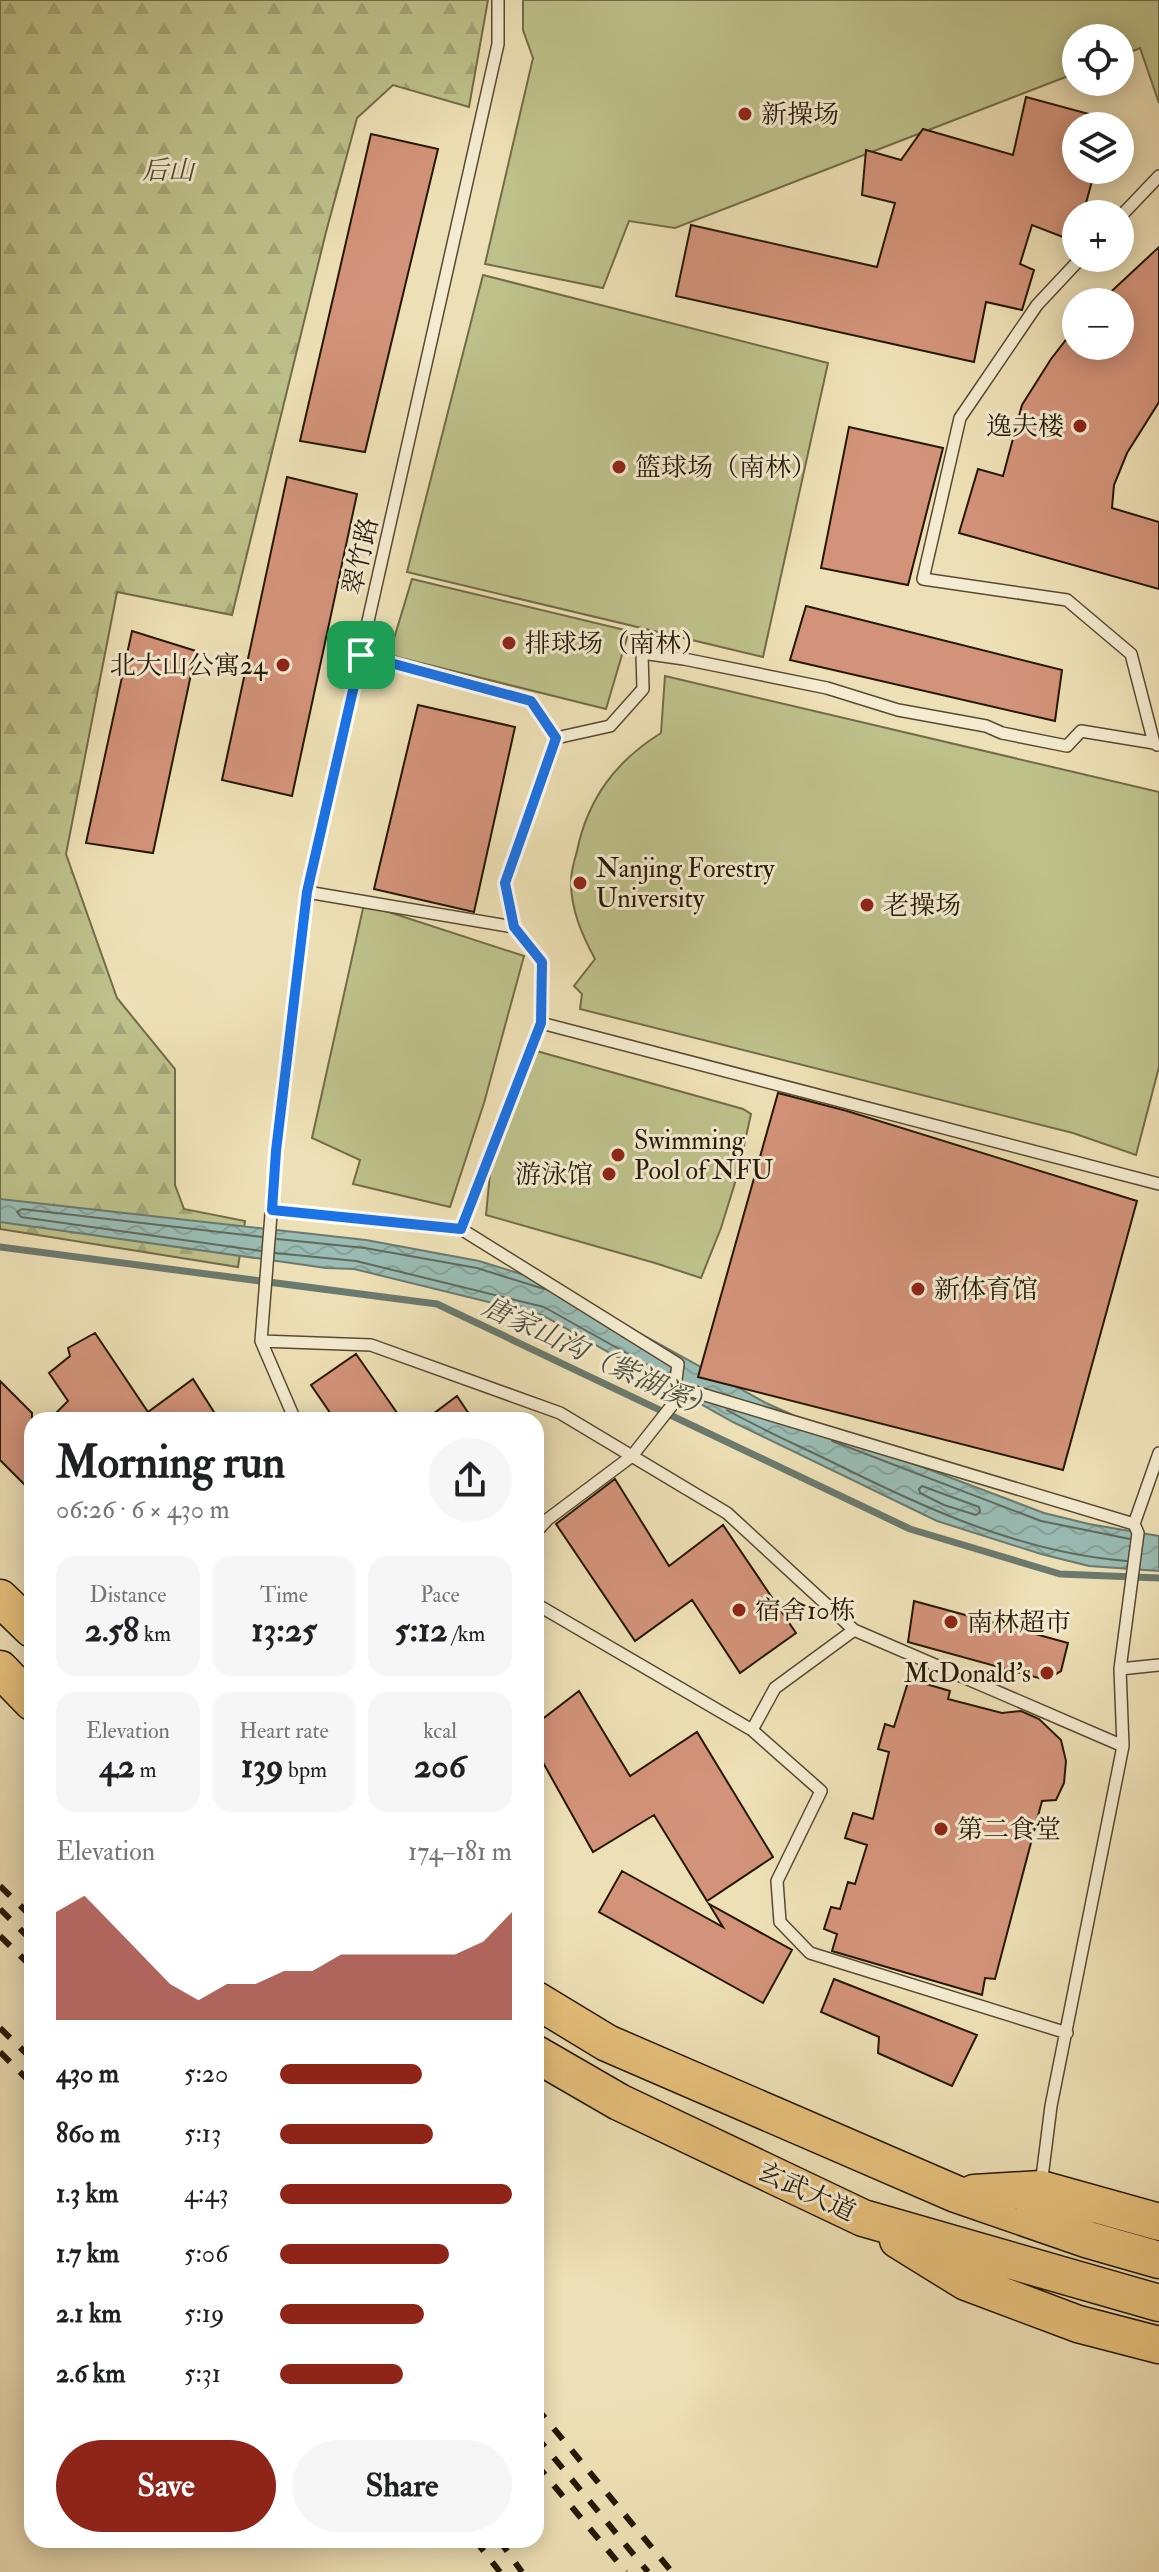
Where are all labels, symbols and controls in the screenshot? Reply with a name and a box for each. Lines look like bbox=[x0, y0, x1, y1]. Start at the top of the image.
map controls bbox=[1062, 24, 1134, 360]
button: locate bbox=[1062, 24, 1134, 96]
place label: 新操场 bbox=[761, 99, 839, 131]
marker: 新操场 bbox=[736, 105, 754, 123]
button: layers bbox=[1062, 112, 1134, 184]
park label: 后山 bbox=[142, 155, 196, 187]
button: + bbox=[1062, 200, 1134, 272]
button: − bbox=[1062, 288, 1134, 360]
place label: 逸夫楼 bbox=[986, 411, 1064, 443]
marker: 逸夫楼 bbox=[1071, 417, 1089, 435]
place label: 篮球场（南林） bbox=[635, 452, 817, 484]
marker: 篮球场（南林） bbox=[610, 458, 628, 476]
street label: 翠竹路 bbox=[337, 515, 385, 598]
pin bbox=[327, 621, 395, 689]
place label: 排球场（南林） bbox=[525, 628, 707, 660]
icon: arrive bbox=[339, 633, 383, 677]
marker: 排球场（南林） bbox=[500, 634, 518, 652]
place label: 北大山公寓24 bbox=[110, 650, 268, 682]
marker: 北大山公寓24 bbox=[274, 656, 292, 674]
place label: Nanjing Forestry University bbox=[596, 853, 775, 915]
marker: Nanjing Forestry University bbox=[571, 874, 589, 892]
place label: 老操场 bbox=[883, 890, 961, 922]
marker: 老操场 bbox=[858, 896, 876, 914]
place label: Swimming Pool of NFU bbox=[634, 1125, 774, 1187]
marker: Swimming Pool of NFU bbox=[609, 1146, 627, 1164]
place label: 游泳馆 bbox=[515, 1159, 593, 1191]
marker: 游泳馆 bbox=[600, 1165, 618, 1183]
place label: 新体育馆 bbox=[934, 1274, 1038, 1306]
marker: 新体育馆 bbox=[909, 1280, 927, 1298]
water label: 唐家山沟（紫湖溪） bbox=[477, 1289, 720, 1427]
text: Morning run bbox=[56, 1436, 285, 1491]
button: share bbox=[428, 1438, 512, 1522]
text: 06:26 · 6 × 430 m bbox=[56, 1494, 230, 1526]
text: Distance bbox=[90, 1581, 166, 1609]
text: Time bbox=[260, 1581, 308, 1609]
text: Pace bbox=[420, 1581, 460, 1609]
place label: 宿舍10栋 bbox=[755, 1595, 855, 1627]
marker: 宿舍10栋 bbox=[730, 1601, 748, 1619]
place label: 南林超市 bbox=[967, 1607, 1071, 1639]
text: 2.58 bbox=[85, 1609, 139, 1652]
text: 13:25 bbox=[251, 1609, 317, 1652]
text: 5:12 bbox=[395, 1609, 447, 1652]
marker: 南林超市 bbox=[942, 1613, 960, 1631]
text: km bbox=[139, 1620, 171, 1648]
text: /km bbox=[447, 1620, 485, 1648]
place label: McDonald's bbox=[904, 1658, 1031, 1690]
marker: McDonald's bbox=[1038, 1664, 1056, 1682]
text: Elevation bbox=[86, 1717, 170, 1745]
text: Heart rate bbox=[239, 1717, 329, 1745]
text: kcal bbox=[423, 1717, 457, 1745]
text: 42 bbox=[99, 1745, 135, 1788]
text: 139 bbox=[241, 1745, 283, 1788]
text: 206 bbox=[414, 1745, 466, 1788]
text: m bbox=[135, 1756, 157, 1784]
text: bpm bbox=[283, 1756, 327, 1784]
place label: 第二食堂 bbox=[957, 1814, 1061, 1846]
marker: 第二食堂 bbox=[932, 1820, 950, 1838]
text: Elevation bbox=[56, 1836, 155, 1868]
text: 174–181 m bbox=[408, 1836, 512, 1868]
text: 430 m bbox=[56, 2058, 119, 2090]
text: 5:20 bbox=[184, 2058, 228, 2090]
text: 860 m bbox=[56, 2118, 120, 2150]
text: 5:13 bbox=[184, 2118, 221, 2150]
street label: 玄武大道 bbox=[753, 2155, 860, 2228]
text: 1.3 km bbox=[56, 2178, 118, 2210]
text: 4:43 bbox=[184, 2178, 228, 2210]
text: 1.7 km bbox=[56, 2238, 119, 2270]
text: 5:06 bbox=[184, 2238, 228, 2270]
text: 2.1 km bbox=[56, 2298, 122, 2330]
text: 5:19 bbox=[184, 2298, 224, 2330]
text: 2.6 km bbox=[56, 2358, 125, 2390]
text: 5:31 bbox=[184, 2358, 221, 2390]
button: Save bbox=[56, 2440, 276, 2532]
button: Share bbox=[292, 2440, 512, 2532]

